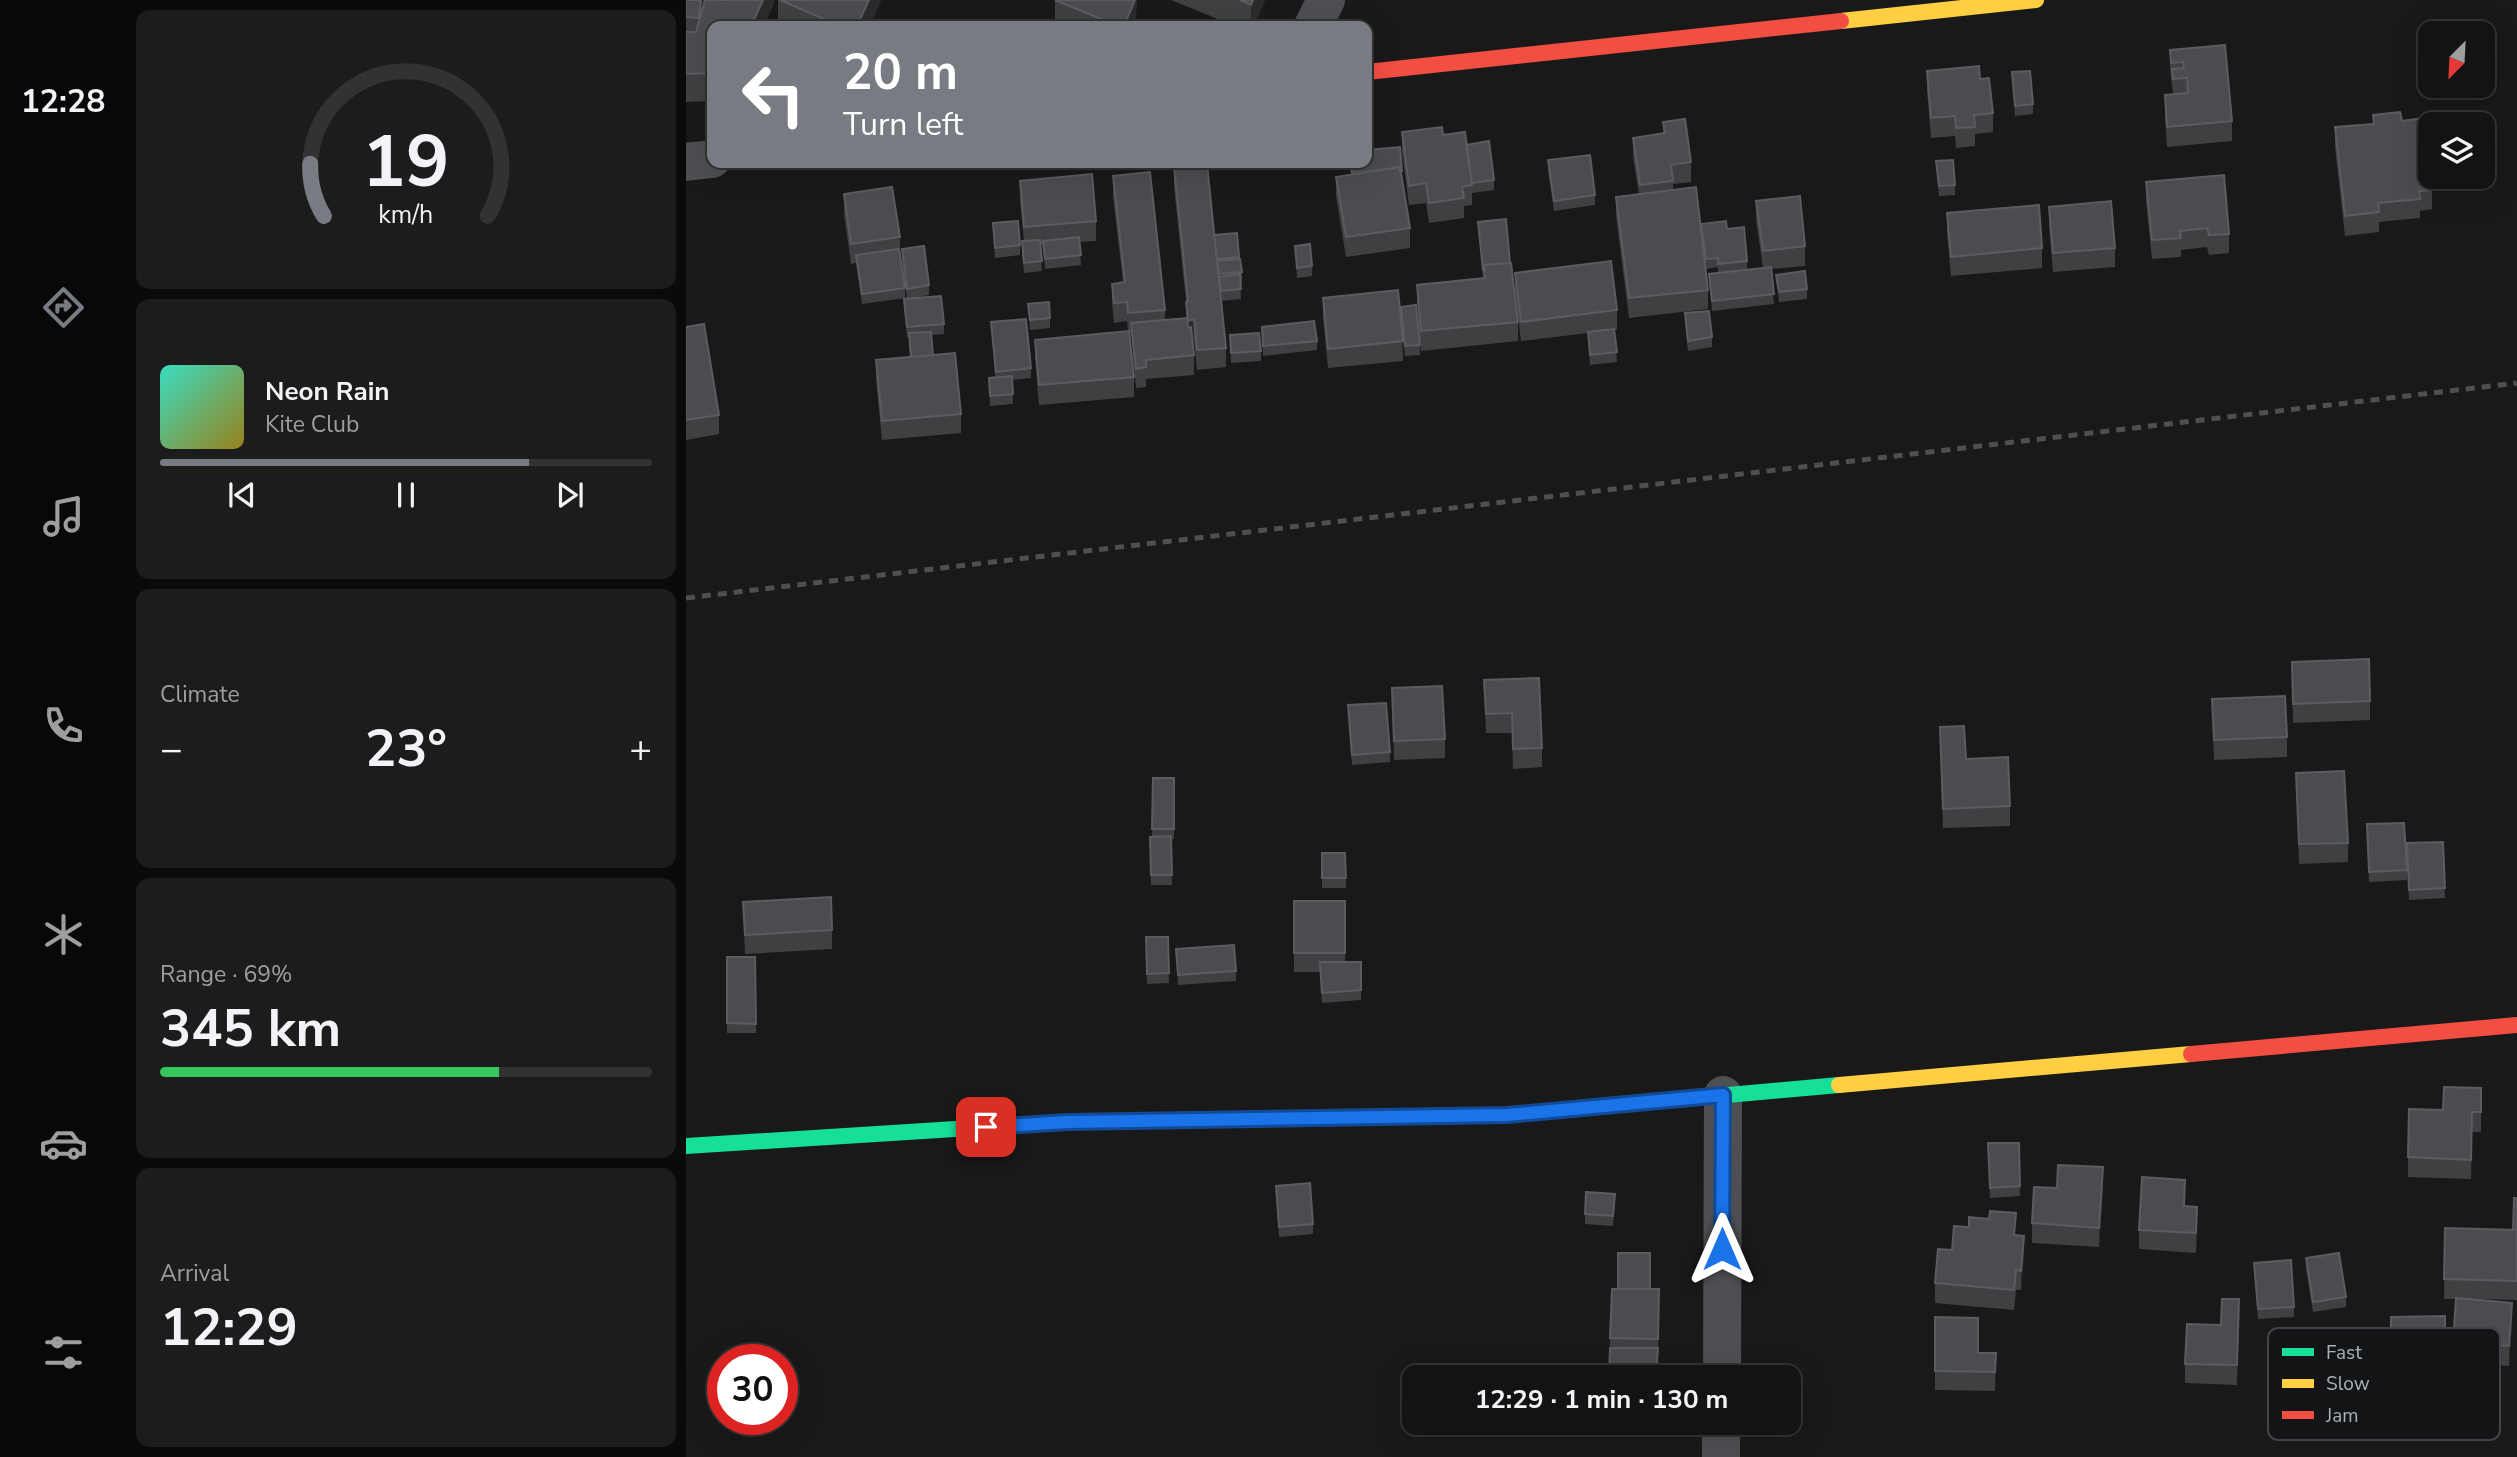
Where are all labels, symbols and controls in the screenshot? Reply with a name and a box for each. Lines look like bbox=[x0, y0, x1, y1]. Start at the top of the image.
north arrow bbox=[2418, 21, 2496, 98]
map controls bbox=[2418, 21, 2495, 189]
text: 20 m bbox=[843, 39, 958, 106]
icon: left bbox=[728, 49, 819, 140]
text: 12:28 bbox=[21, 80, 105, 123]
text: Turn left bbox=[843, 103, 963, 146]
text: 19 bbox=[362, 112, 450, 212]
button: layers bbox=[2418, 112, 2495, 189]
text: km/h bbox=[378, 198, 434, 232]
icon: directions bbox=[39, 283, 88, 332]
text: Neon Rain bbox=[265, 374, 390, 409]
text: Kite Club bbox=[265, 409, 359, 440]
icon: previous bbox=[223, 476, 261, 514]
icon: pause bbox=[387, 476, 425, 514]
icon: next bbox=[551, 476, 589, 514]
icon: music bbox=[39, 492, 88, 541]
text: Climate bbox=[160, 679, 240, 710]
icon: phone bbox=[39, 701, 88, 750]
text: 23° bbox=[365, 713, 447, 784]
text: − bbox=[160, 724, 183, 775]
text: + bbox=[629, 724, 652, 775]
icon: climate bbox=[39, 910, 88, 959]
text: Range · 69% bbox=[160, 959, 292, 990]
text: 345 km bbox=[160, 993, 341, 1064]
pin bbox=[956, 1097, 1016, 1157]
icon: arrive bbox=[967, 1108, 1005, 1146]
icon: car bbox=[39, 1119, 88, 1168]
position arrow bbox=[1685, 1212, 1759, 1286]
text: Arrival bbox=[160, 1258, 229, 1289]
text: 12:29 bbox=[160, 1292, 298, 1363]
icon: filters bbox=[39, 1328, 88, 1377]
legend bbox=[2268, 1328, 2500, 1440]
text: Fast bbox=[2326, 1340, 2362, 1366]
speed limit sign: 30 bbox=[707, 1344, 798, 1435]
text: Slow bbox=[2326, 1371, 2370, 1397]
text: 12:29 · 1 min · 130 m bbox=[1475, 1382, 1728, 1417]
text: Jam bbox=[2325, 1403, 2359, 1429]

